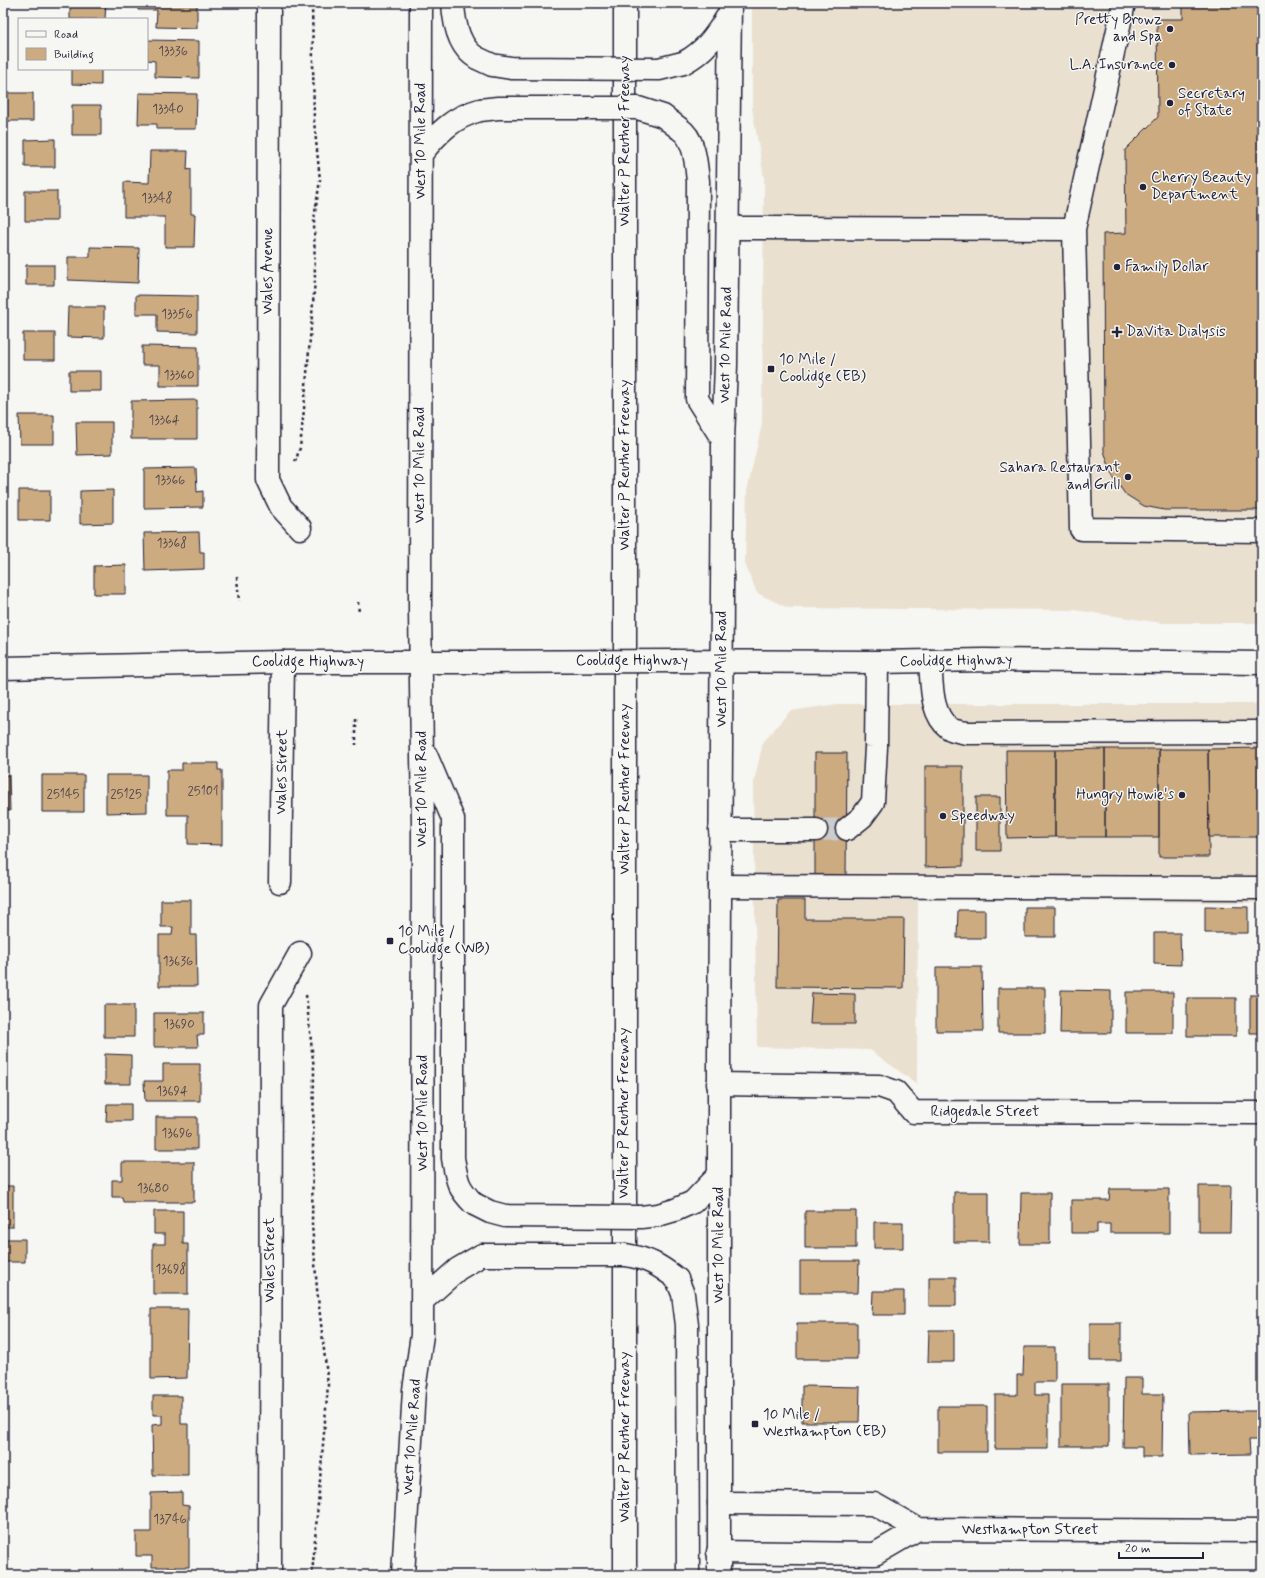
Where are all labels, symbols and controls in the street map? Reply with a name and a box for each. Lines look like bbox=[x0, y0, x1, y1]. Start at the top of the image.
place label: Pretty Browz and Spa bbox=[1075, 10, 1162, 47]
legend bbox=[18, 18, 148, 70]
marker: Pretty Browz and Spa bbox=[1165, 24, 1175, 34]
text: Road bbox=[54, 27, 78, 43]
house number: 13336 bbox=[158, 43, 188, 60]
text: Building bbox=[54, 47, 94, 64]
street label: Walter P Reuther Freeway bbox=[615, 55, 635, 226]
place label: L.A. Insurance bbox=[1070, 55, 1164, 75]
marker: L.A. Insurance bbox=[1167, 60, 1177, 70]
street label: West 10 Mile Road bbox=[411, 83, 431, 199]
place label: Secretary of State bbox=[1178, 84, 1245, 121]
marker: Secretary of State bbox=[1165, 98, 1175, 108]
house number: 13340 bbox=[152, 101, 184, 118]
place label: Cherry Beauty Department bbox=[1151, 168, 1252, 205]
marker: Cherry Beauty Department bbox=[1138, 182, 1148, 192]
house number: 13348 bbox=[141, 190, 173, 207]
street label: Wales Avenue bbox=[258, 228, 278, 314]
place label: Family Dollar bbox=[1125, 257, 1209, 277]
marker: Family Dollar bbox=[1112, 262, 1122, 272]
street label: West 10 Mile Road bbox=[715, 287, 737, 403]
house number: 13356 bbox=[161, 306, 193, 323]
place label: DaVita Dialysis bbox=[1126, 322, 1226, 342]
marker: DaVita Dialysis bbox=[1111, 326, 1123, 338]
place label: 10 Mile / Coolidge (EB) bbox=[779, 350, 867, 388]
marker: 10 Mile / Coolidge (EB) bbox=[766, 364, 776, 374]
house number: 13360 bbox=[164, 367, 194, 384]
street label: Walter P Reuther Freeway bbox=[615, 379, 635, 550]
street label: West 10 Mile Road bbox=[410, 407, 430, 523]
house number: 13364 bbox=[148, 412, 180, 429]
place label: Sahara Restaurant and Grill bbox=[999, 458, 1120, 495]
house number: 13366 bbox=[155, 472, 185, 489]
marker: Sahara Restaurant and Grill bbox=[1123, 472, 1133, 482]
house number: 13368 bbox=[157, 535, 187, 552]
street label: West 10 Mile Road bbox=[712, 611, 732, 727]
street label: Coolidge Highway bbox=[900, 650, 1012, 673]
street label: Coolidge Highway bbox=[576, 651, 688, 672]
street label: Coolidge Highway bbox=[252, 652, 364, 673]
street label: Walter P Reuther Freeway bbox=[615, 703, 635, 874]
street label: Wales Street bbox=[271, 729, 293, 815]
street label: West 10 Mile Road bbox=[412, 731, 432, 847]
house number: 25101 bbox=[187, 783, 219, 800]
place label: Hungry Howie's bbox=[1076, 785, 1174, 806]
house number: 25145 bbox=[47, 786, 79, 803]
house number: 25125 bbox=[110, 786, 142, 803]
marker: Hungry Howie's bbox=[1177, 790, 1187, 800]
place label: Speedway bbox=[951, 806, 1015, 826]
marker: Speedway bbox=[938, 811, 948, 821]
place label: 10 Mile / Coolidge (WB) bbox=[398, 922, 490, 960]
marker: 10 Mile / Coolidge (WB) bbox=[385, 936, 395, 946]
house number: 13636 bbox=[163, 953, 193, 970]
house number: 13690 bbox=[163, 1016, 195, 1033]
street label: Walter P Reuther Freeway bbox=[614, 1027, 634, 1198]
street label: West 10 Mile Road bbox=[413, 1055, 433, 1171]
house number: 13694 bbox=[156, 1083, 188, 1100]
street label: Ridgedale Street bbox=[931, 1102, 1039, 1123]
house number: 13696 bbox=[161, 1125, 193, 1142]
house number: 13680 bbox=[137, 1180, 169, 1197]
street label: West 10 Mile Road bbox=[709, 1187, 729, 1303]
street label: Wales Street bbox=[260, 1217, 280, 1303]
house number: 13698 bbox=[156, 1261, 186, 1278]
street label: Walter P Reuther Freeway bbox=[615, 1351, 635, 1522]
street label: West 10 Mile Road bbox=[398, 1378, 426, 1496]
place label: 10 Mile / Westhampton (EB) bbox=[763, 1405, 887, 1442]
marker: 10 Mile / Westhampton (EB) bbox=[750, 1419, 760, 1429]
house number: 13746 bbox=[153, 1511, 187, 1528]
street label: Westhampton Street bbox=[962, 1520, 1098, 1540]
scale bar bbox=[1119, 1534, 1203, 1560]
text: 20 m bbox=[1125, 1541, 1151, 1557]

